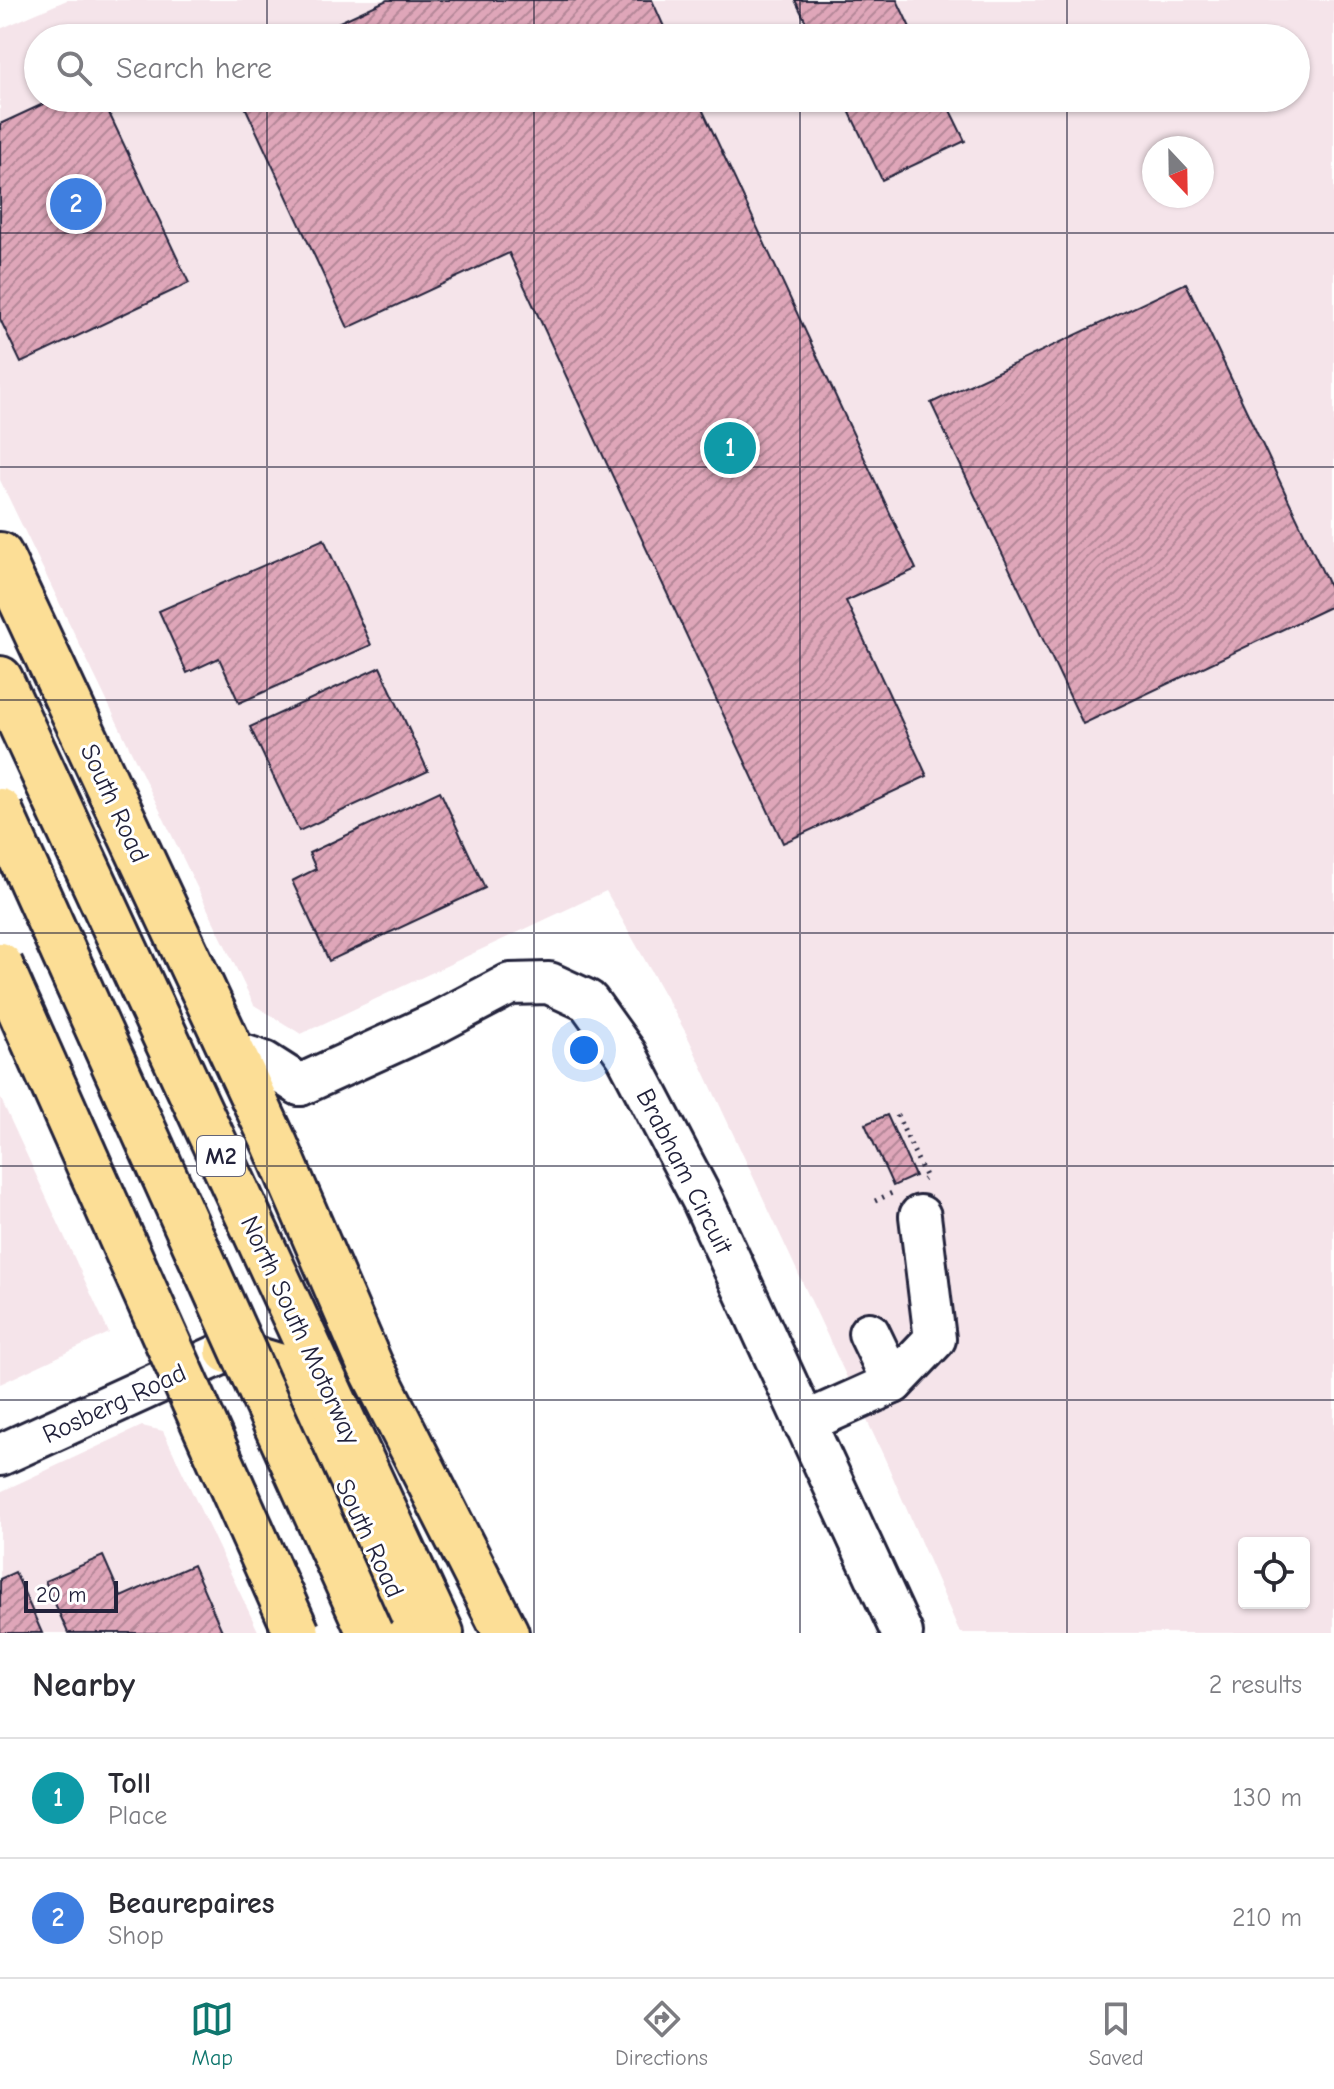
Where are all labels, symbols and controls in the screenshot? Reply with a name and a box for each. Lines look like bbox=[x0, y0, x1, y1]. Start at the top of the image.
search box bbox=[24, 24, 1310, 112]
icon: search bbox=[52, 46, 96, 90]
text: Search here bbox=[116, 51, 272, 86]
north arrow bbox=[1142, 136, 1214, 208]
pin: 2 bbox=[50, 174, 102, 234]
pin: 1 bbox=[704, 418, 756, 478]
street label: South Road bbox=[74, 739, 155, 868]
your location bbox=[564, 1030, 604, 1070]
street label: Brabham Circuit bbox=[630, 1084, 739, 1260]
road number: M2 bbox=[197, 1136, 245, 1176]
street label: North South Motorway bbox=[234, 1211, 366, 1450]
street label: Rosberg Road bbox=[38, 1358, 191, 1450]
street label: South Road bbox=[329, 1474, 410, 1603]
map controls bbox=[1238, 1537, 1310, 1609]
button: locate bbox=[1238, 1537, 1310, 1609]
scale bar bbox=[24, 1577, 118, 1613]
text: 20 m bbox=[36, 1582, 86, 1608]
text: Nearby bbox=[32, 1665, 135, 1705]
text: 2 results bbox=[1209, 1670, 1302, 1700]
text: Toll bbox=[108, 1766, 151, 1801]
text: 1 bbox=[53, 1783, 63, 1813]
text: 130 m bbox=[1233, 1783, 1302, 1813]
text: Place bbox=[108, 1801, 167, 1831]
text: Beaurepaires bbox=[108, 1886, 275, 1921]
text: 2 bbox=[52, 1903, 64, 1933]
text: 210 m bbox=[1232, 1903, 1302, 1933]
text: Shop bbox=[108, 1921, 164, 1951]
tab: Map bbox=[190, 1997, 234, 2071]
tab: Directions bbox=[615, 1997, 708, 2071]
tab: Saved bbox=[1089, 1997, 1144, 2071]

